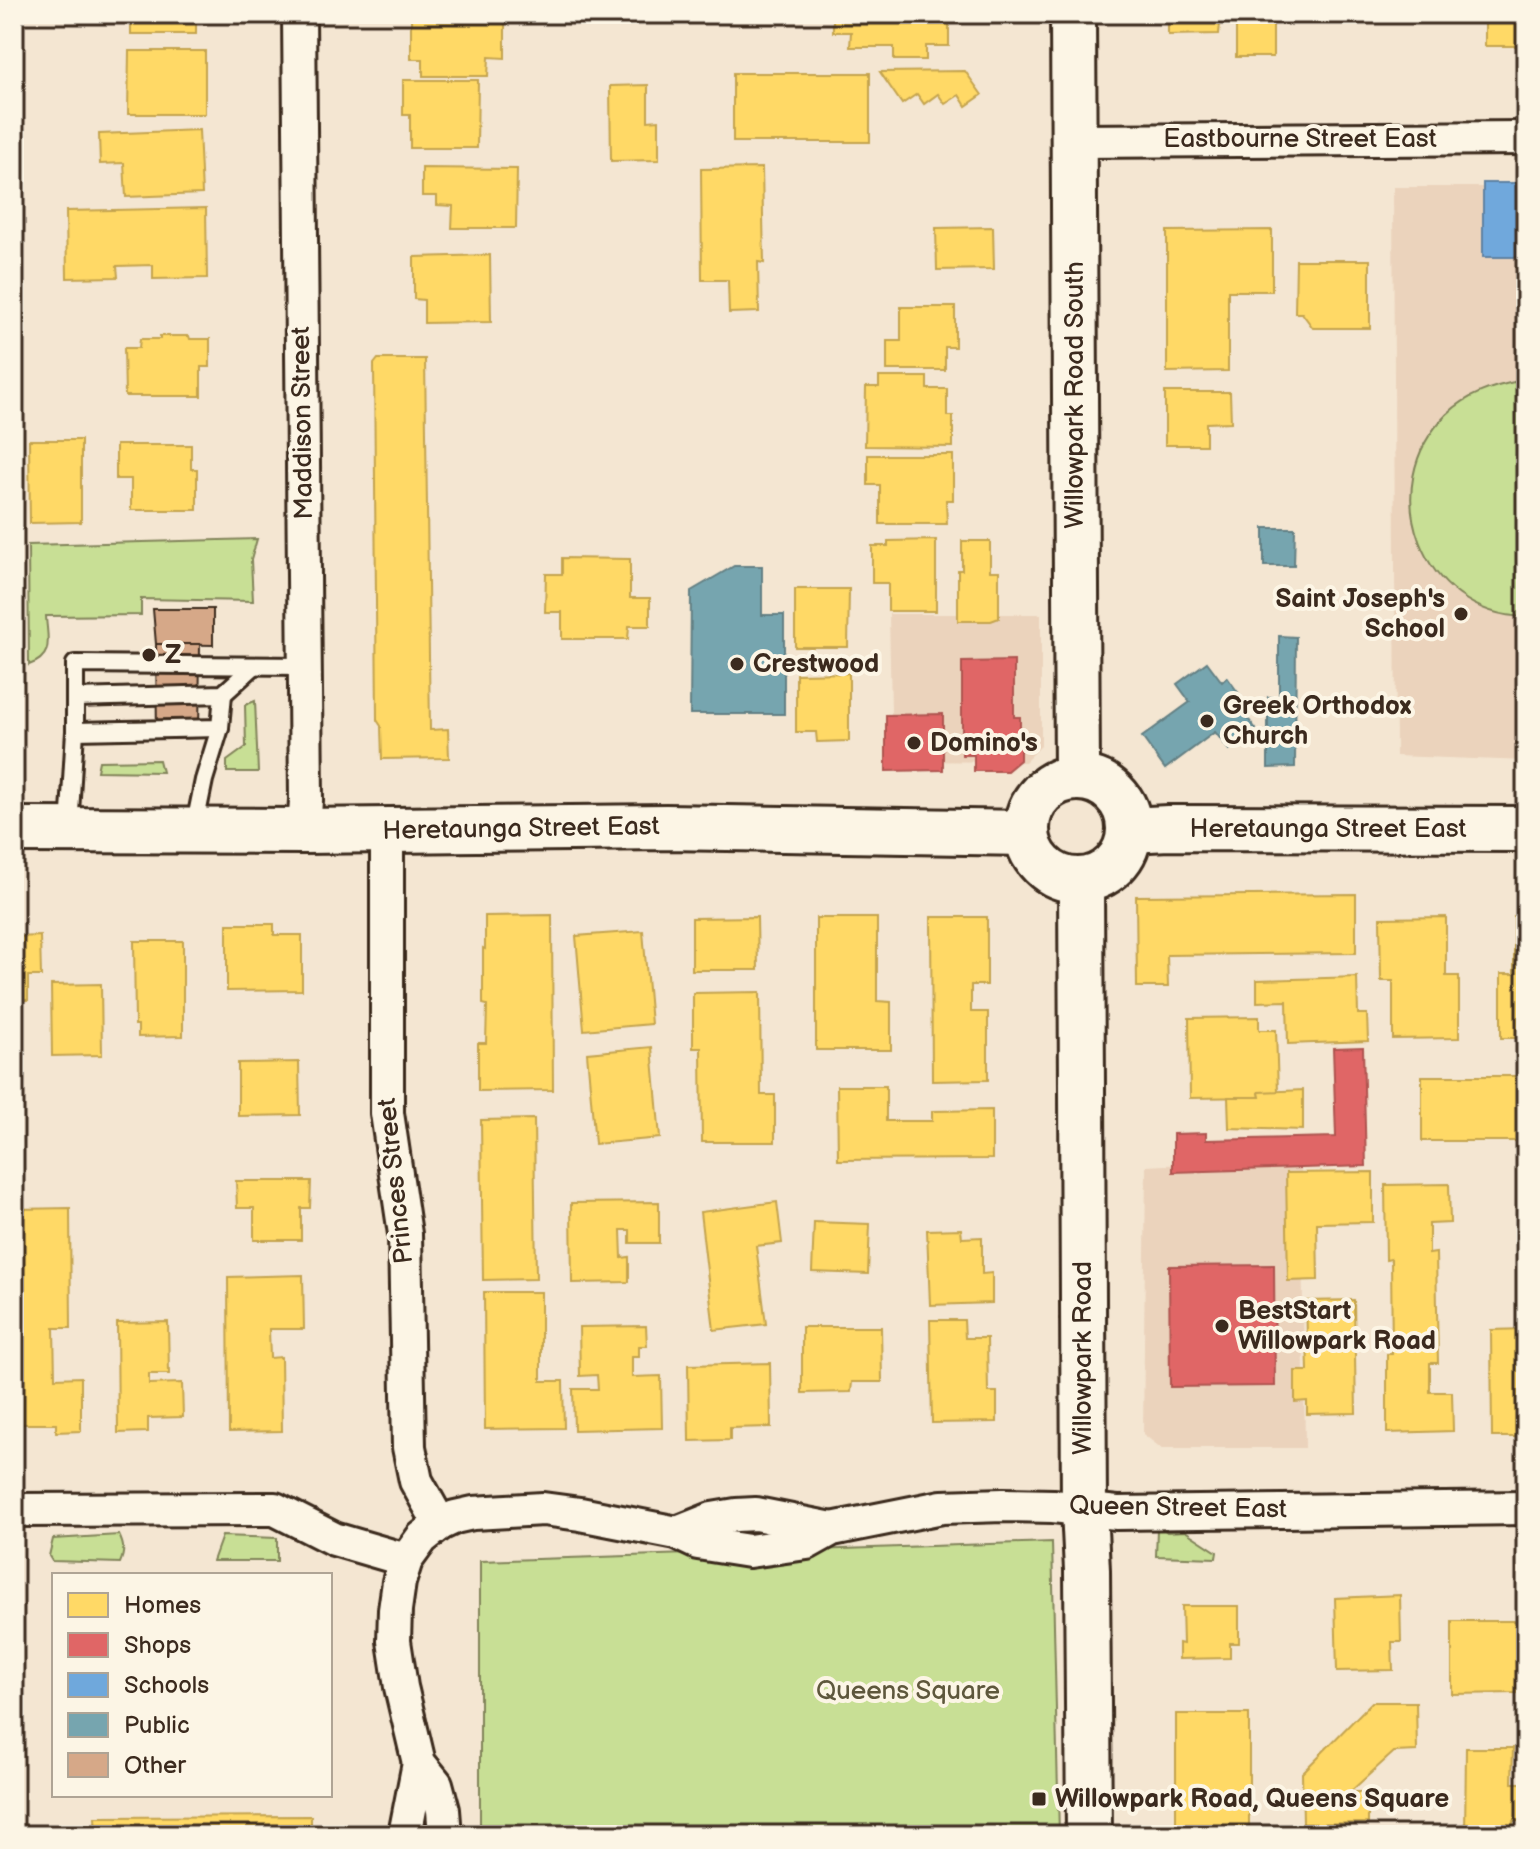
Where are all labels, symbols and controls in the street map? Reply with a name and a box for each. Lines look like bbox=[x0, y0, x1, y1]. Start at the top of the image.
street label: Eastbourne Street East bbox=[1163, 124, 1437, 155]
street label: Willowpark Road South bbox=[1060, 261, 1091, 529]
street label: Maddison Street bbox=[286, 326, 320, 520]
place label: Saint Joseph's School bbox=[1275, 584, 1445, 645]
marker: Saint Joseph's School bbox=[1452, 605, 1470, 623]
place label: Z bbox=[165, 640, 181, 671]
marker: Z bbox=[140, 646, 158, 664]
place label: Crestwood bbox=[753, 649, 879, 680]
marker: Crestwood bbox=[728, 655, 746, 673]
place label: Greek Orthodox Church bbox=[1223, 691, 1412, 752]
marker: Greek Orthodox Church bbox=[1198, 712, 1216, 730]
place label: Domino's bbox=[930, 728, 1038, 759]
marker: Domino's bbox=[905, 734, 923, 752]
street label: Heretaunga Street East bbox=[382, 811, 660, 847]
street label: Heretaunga Street East bbox=[1189, 814, 1467, 845]
street label: Princes Street bbox=[372, 1097, 420, 1265]
street label: Willowpark Road bbox=[1068, 1261, 1099, 1455]
place label: BestStart Willowpark Road bbox=[1238, 1296, 1436, 1357]
marker: BestStart Willowpark Road bbox=[1213, 1317, 1231, 1335]
street label: Queen Street East bbox=[1069, 1491, 1287, 1525]
legend bbox=[52, 1573, 332, 1797]
text: Homes bbox=[124, 1591, 201, 1620]
text: Shops bbox=[124, 1631, 191, 1660]
text: Schools bbox=[124, 1671, 209, 1700]
park label: Queens Square bbox=[816, 1676, 1000, 1707]
text: Public bbox=[124, 1711, 190, 1740]
text: Other bbox=[124, 1751, 186, 1780]
place label: Willowpark Road, Queens Square bbox=[1055, 1784, 1449, 1815]
marker: Willowpark Road, Queens Square bbox=[1030, 1790, 1048, 1808]

